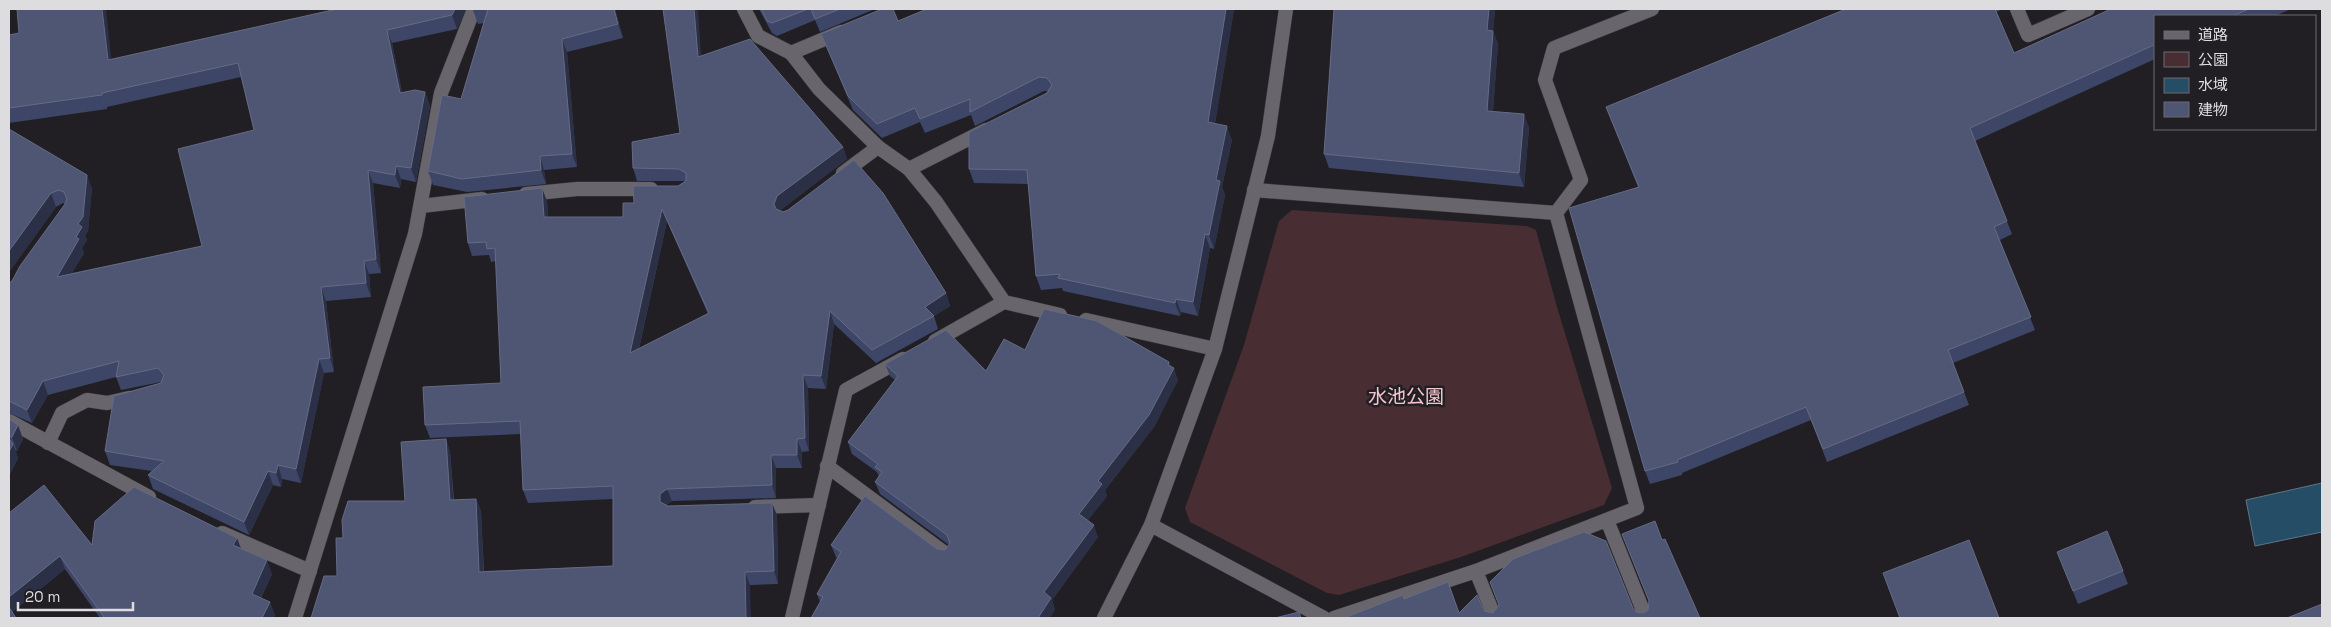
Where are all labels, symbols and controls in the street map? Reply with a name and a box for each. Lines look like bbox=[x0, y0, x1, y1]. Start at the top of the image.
legend bbox=[2154, 15, 2316, 130]
text: 道路 bbox=[2198, 25, 2228, 44]
text: 公園 bbox=[2198, 50, 2228, 69]
text: 水域 bbox=[2198, 75, 2228, 94]
text: 建物 bbox=[2198, 100, 2228, 119]
park label: 水池公園 bbox=[1368, 384, 1444, 409]
scale bar bbox=[18, 580, 132, 612]
text: 20 m bbox=[25, 587, 60, 606]

